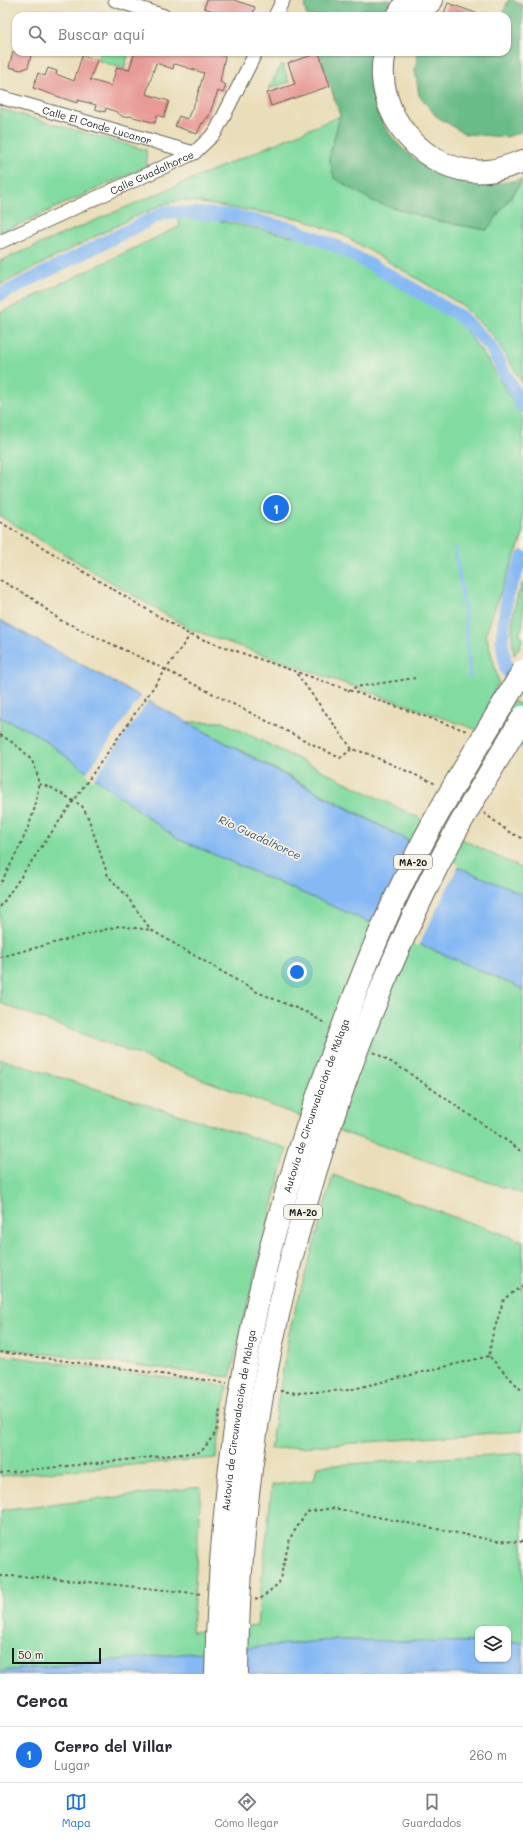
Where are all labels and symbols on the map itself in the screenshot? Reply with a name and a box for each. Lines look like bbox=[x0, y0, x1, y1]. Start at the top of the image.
street label: Calle El Conde Lucanor bbox=[41, 103, 153, 147]
street label: Calle Guadalhorce bbox=[108, 147, 196, 198]
pin: 1 bbox=[263, 493, 289, 523]
water label: Río Guadalhorce bbox=[216, 811, 304, 863]
road number: MA-20 bbox=[394, 855, 432, 869]
your location bbox=[287, 962, 307, 982]
street label: Autovía de Circunvalación de Málaga bbox=[280, 1016, 352, 1194]
road number: MA-20 bbox=[284, 1205, 322, 1219]
street label: Autovía de Circunvalación de Málaga bbox=[218, 1328, 259, 1512]
scale bar bbox=[12, 1646, 101, 1665]

